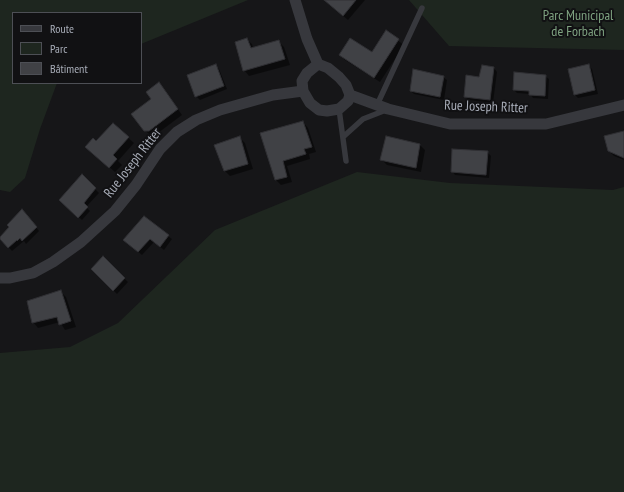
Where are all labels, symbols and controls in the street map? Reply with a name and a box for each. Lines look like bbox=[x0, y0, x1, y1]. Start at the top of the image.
park label: Parc Municipal de Forbach bbox=[543, 8, 613, 40]
legend bbox=[12, 12, 142, 84]
text: Route bbox=[50, 21, 74, 36]
text: Parc bbox=[50, 41, 67, 56]
text: Bâtiment bbox=[50, 61, 88, 76]
street label: Rue Joseph Ritter bbox=[444, 97, 528, 117]
street label: Rue Joseph Ritter bbox=[101, 125, 165, 201]

